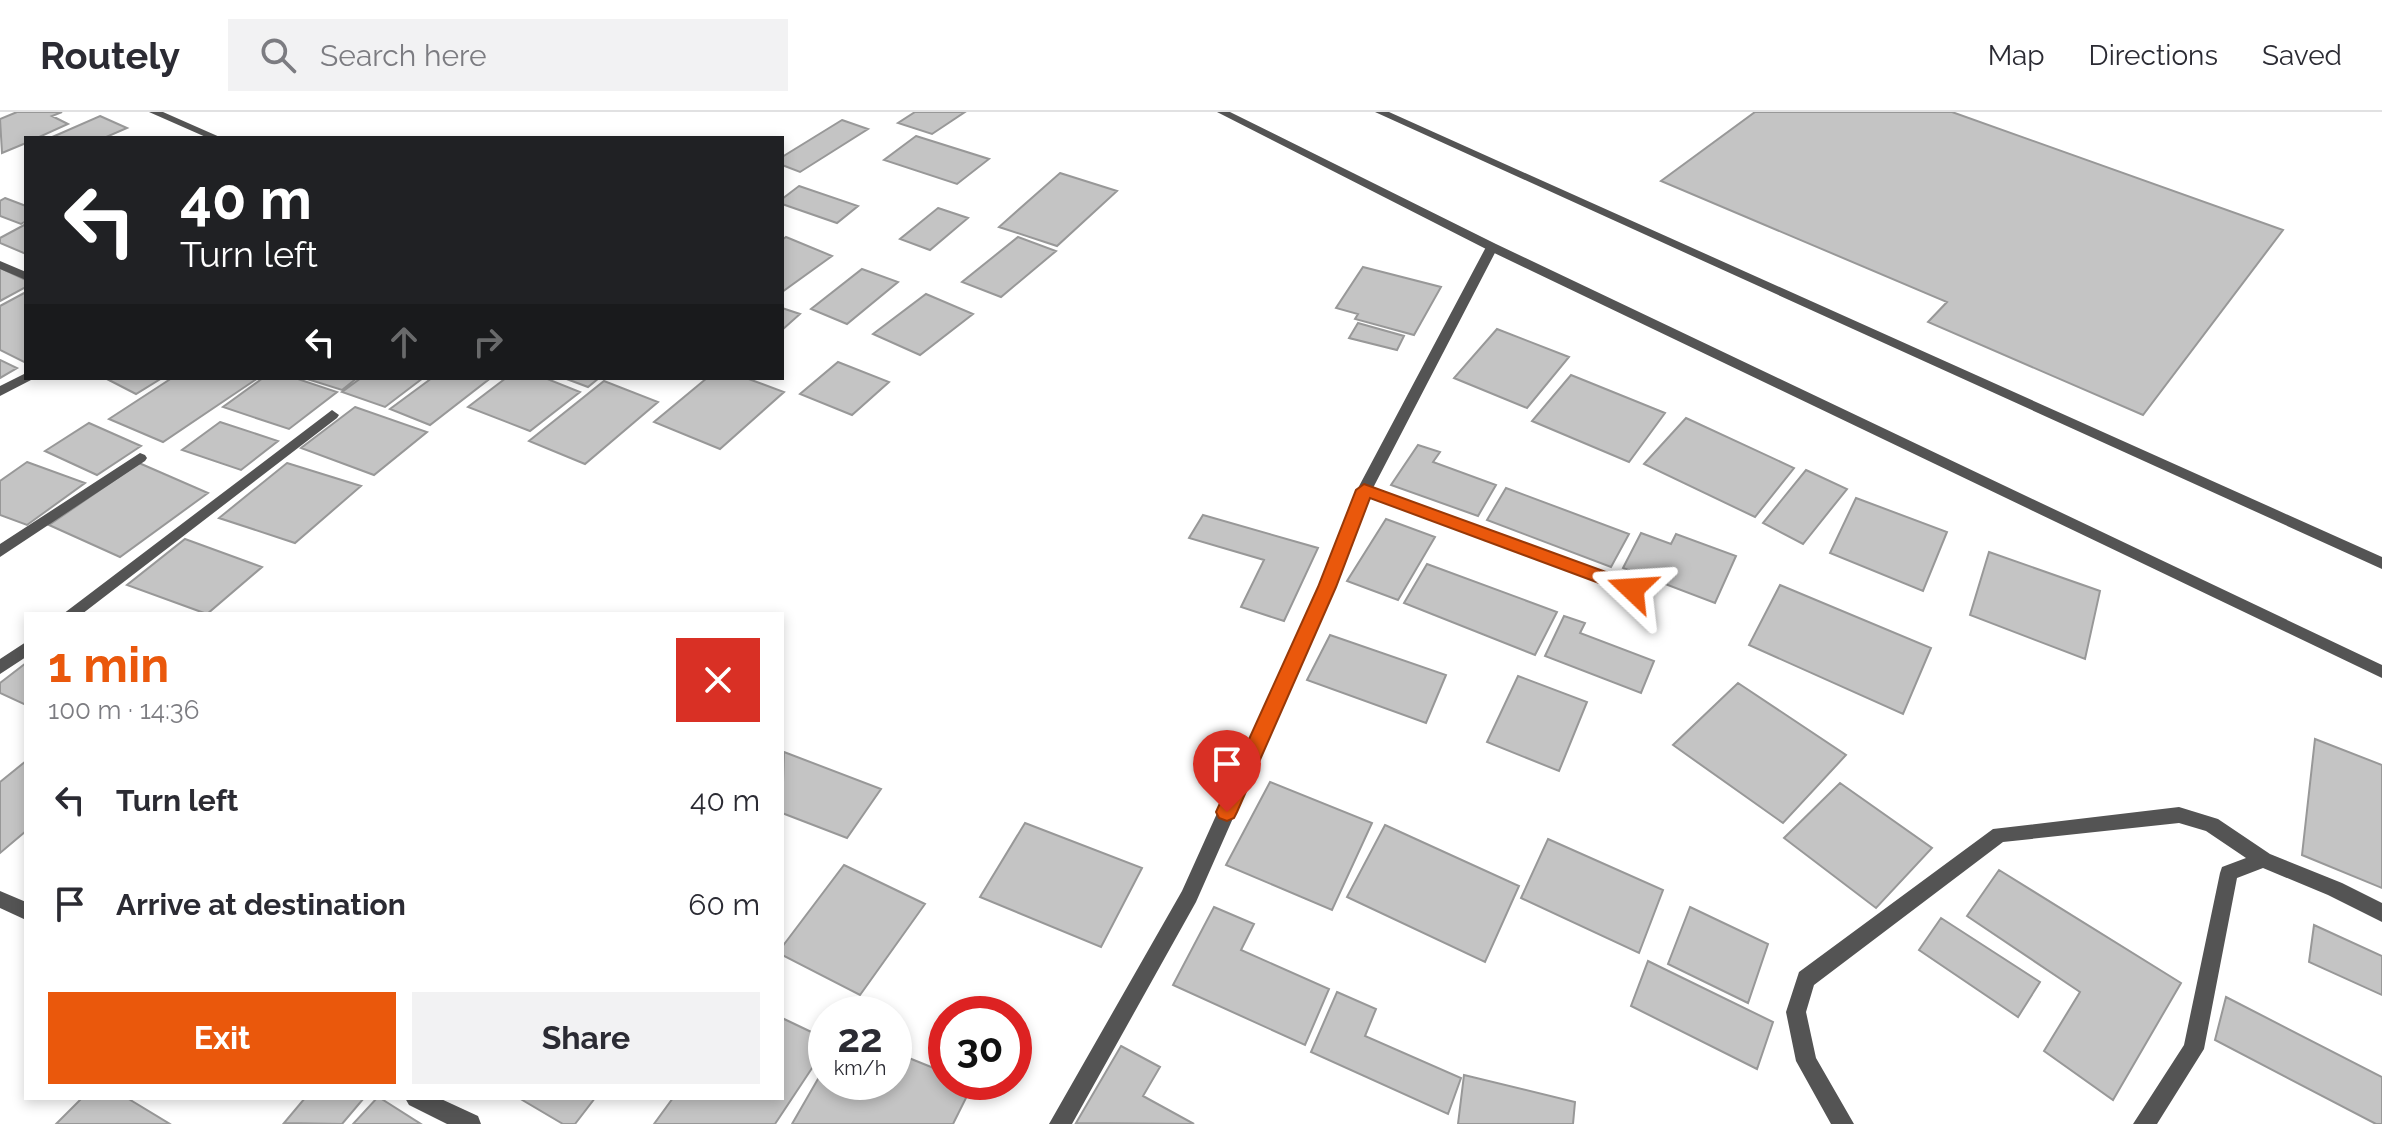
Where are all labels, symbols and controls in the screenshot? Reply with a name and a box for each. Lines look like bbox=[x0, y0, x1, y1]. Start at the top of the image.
search box bbox=[228, 19, 788, 91]
text: Routely bbox=[40, 33, 180, 78]
icon: search bbox=[256, 33, 300, 77]
text: Search here bbox=[320, 38, 487, 73]
text: Map bbox=[1988, 39, 2045, 72]
text: Directions bbox=[2089, 39, 2218, 72]
text: Saved bbox=[2262, 39, 2342, 72]
text: 40 m bbox=[180, 166, 312, 232]
icon: left bbox=[48, 168, 152, 272]
text: Turn left bbox=[180, 233, 318, 275]
icon: left bbox=[298, 320, 342, 364]
icon: ahead bbox=[382, 320, 426, 364]
icon: right bbox=[466, 320, 510, 364]
position arrow bbox=[1590, 547, 1674, 631]
text: 1 min bbox=[48, 637, 169, 693]
button: close bbox=[676, 638, 760, 722]
text: 100 m · 14:36 bbox=[48, 695, 199, 725]
pin bbox=[1193, 730, 1261, 812]
icon: arrive bbox=[1205, 742, 1249, 786]
icon: left bbox=[48, 778, 92, 822]
text: Turn left bbox=[116, 783, 238, 818]
text: 40 m bbox=[690, 783, 760, 818]
icon: arrive bbox=[48, 882, 92, 926]
text: Arrive at destination bbox=[116, 887, 406, 922]
text: 60 m bbox=[688, 887, 760, 922]
button: Exit bbox=[48, 992, 396, 1084]
button: Share bbox=[412, 992, 760, 1084]
speed limit sign: 30 bbox=[928, 996, 1032, 1100]
text: 22 bbox=[837, 1014, 883, 1061]
text: km/h bbox=[834, 1056, 886, 1080]

